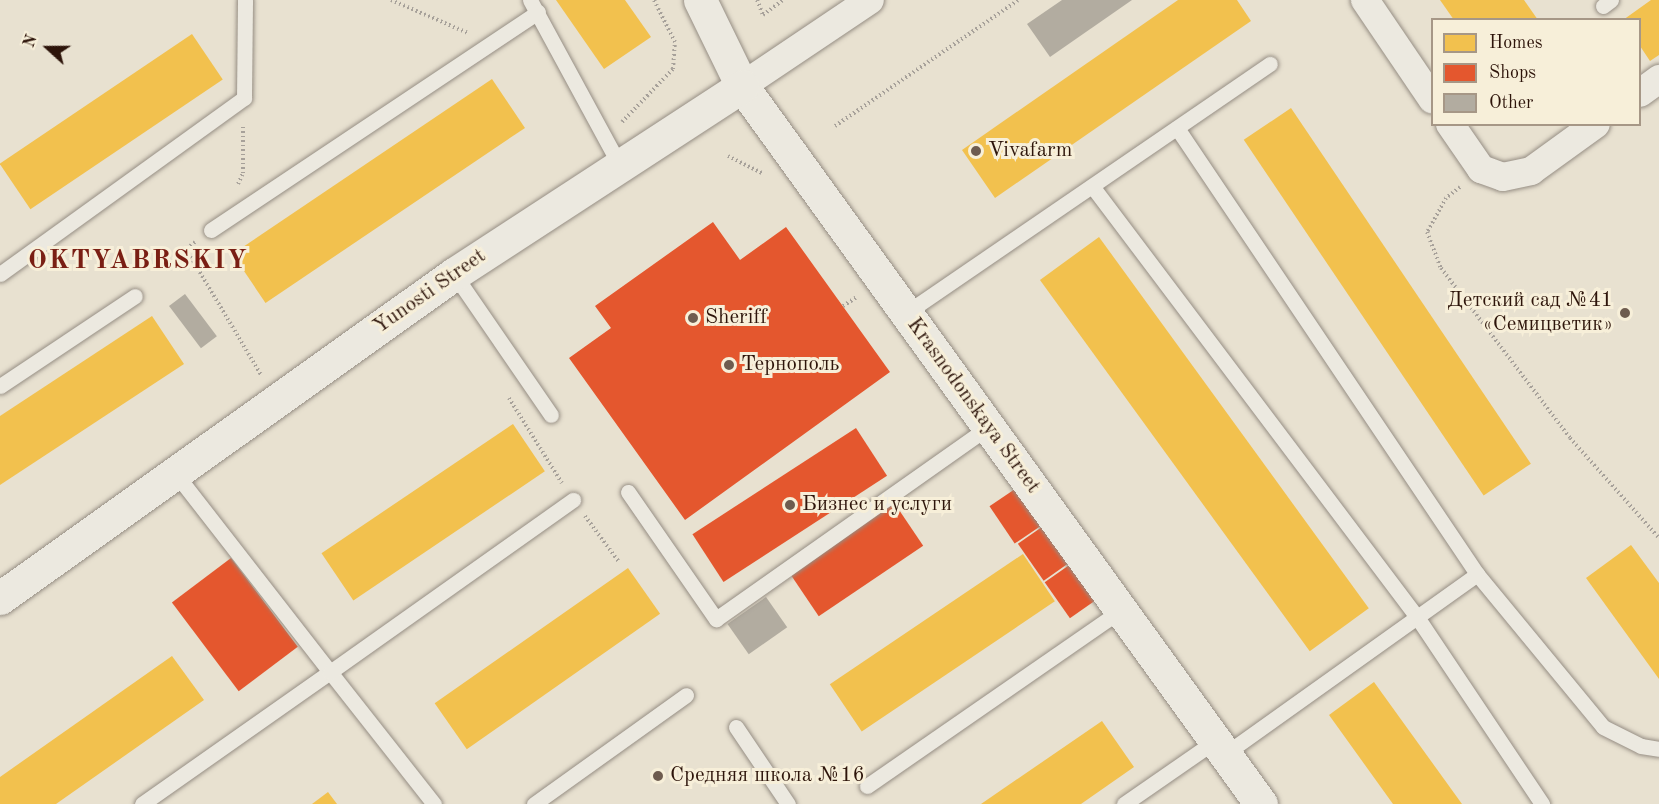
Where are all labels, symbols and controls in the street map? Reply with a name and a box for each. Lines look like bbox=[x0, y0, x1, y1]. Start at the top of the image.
north arrow bbox=[18, 18, 78, 78]
legend bbox=[1431, 18, 1641, 126]
text: N bbox=[22, 33, 41, 50]
text: Homes bbox=[1489, 34, 1543, 52]
text: Shops bbox=[1489, 64, 1536, 82]
text: Other bbox=[1489, 94, 1533, 112]
place label: Vivafarm bbox=[988, 138, 1072, 164]
marker: Vivafarm bbox=[969, 144, 983, 158]
street label: Yunosti Street bbox=[369, 244, 491, 340]
district label: OKTYABRSKIY bbox=[28, 245, 248, 277]
place label: Детский сад №41 «Семицветик» bbox=[1447, 288, 1613, 338]
place label: Sheriff bbox=[705, 305, 767, 331]
marker: Детский сад №41 «Семицветик» bbox=[1618, 306, 1632, 320]
marker: Sheriff bbox=[686, 311, 700, 325]
street label: Krasnodonskaya Street bbox=[901, 313, 1045, 499]
place label: Тернополь bbox=[741, 352, 839, 378]
marker: Тернополь bbox=[722, 358, 736, 372]
place label: Бизнес и услуги bbox=[802, 492, 952, 518]
marker: Бизнес и услуги bbox=[783, 498, 797, 512]
place label: Средняя школа №16 bbox=[670, 763, 865, 789]
marker: Средняя школа №16 bbox=[651, 769, 665, 783]

